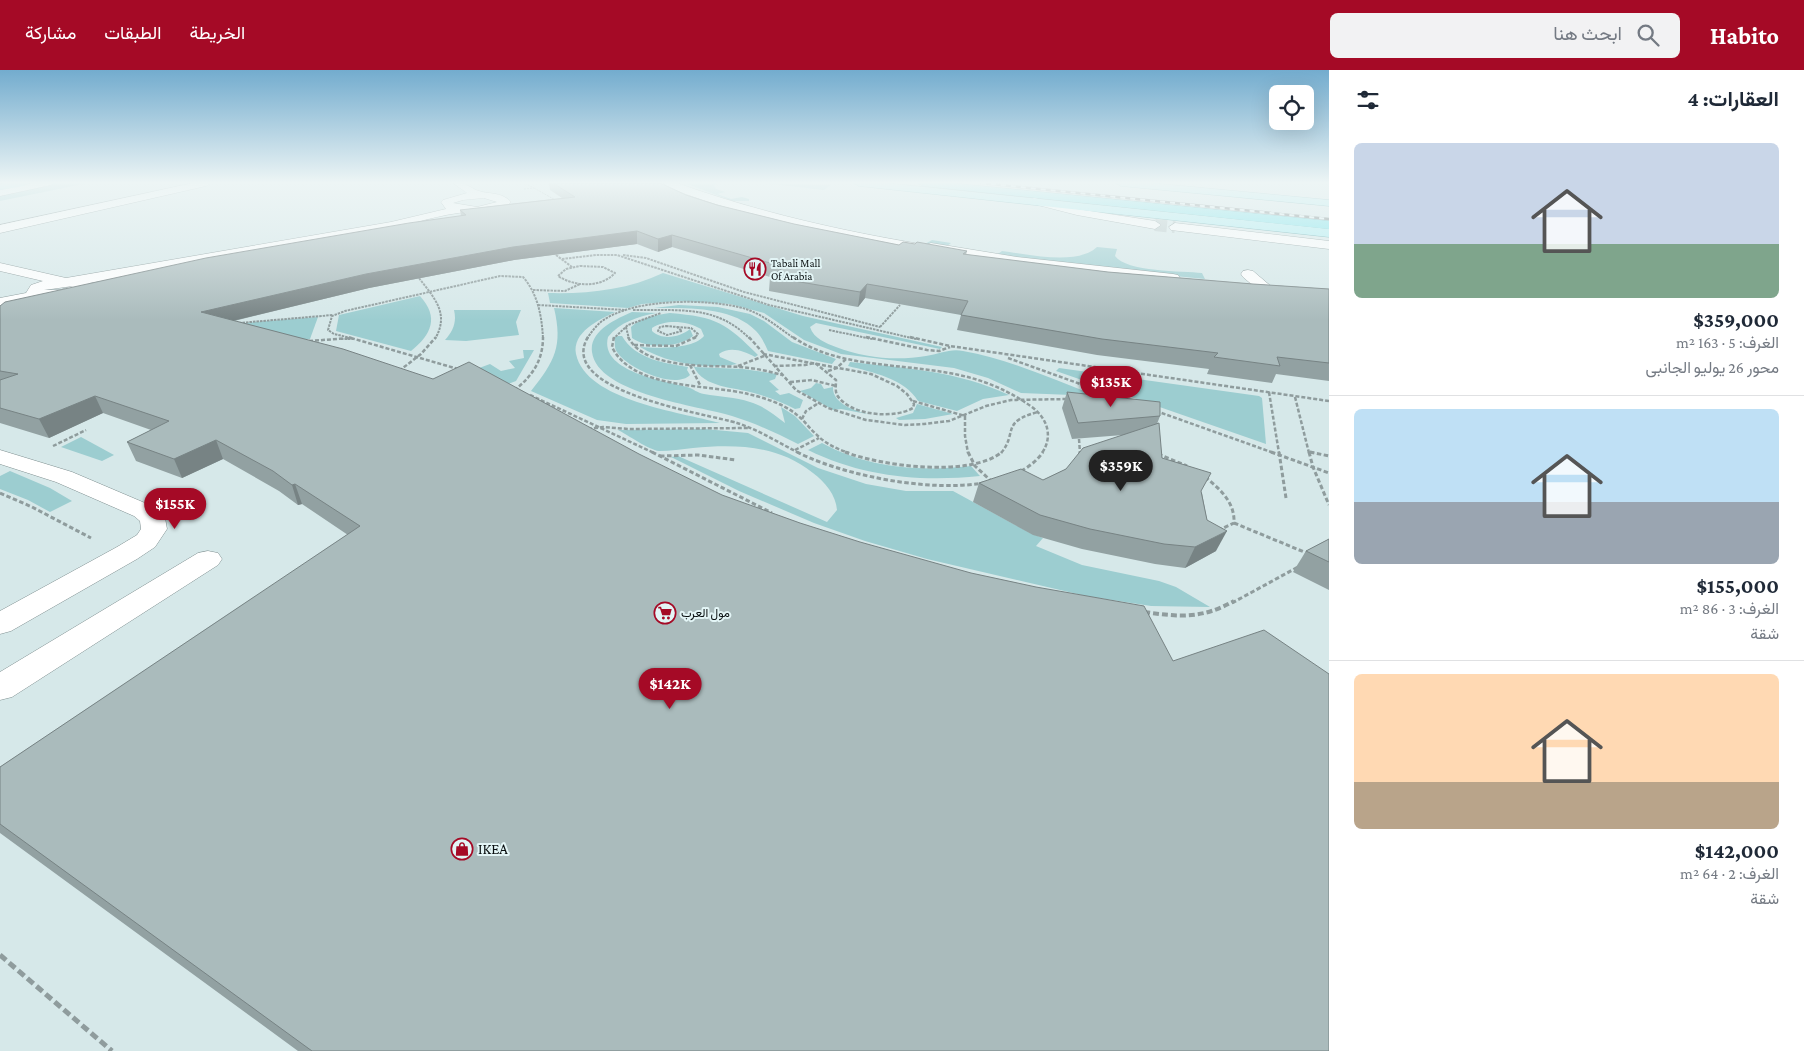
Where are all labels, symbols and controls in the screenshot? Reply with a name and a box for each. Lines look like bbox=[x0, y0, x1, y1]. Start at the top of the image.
search box bbox=[1330, 13, 1680, 58]
icon: search bbox=[1634, 21, 1662, 49]
text: Habito bbox=[1710, 22, 1779, 49]
text: مشاركة bbox=[25, 23, 76, 43]
text: الطبقات bbox=[104, 23, 161, 43]
text: الخريطة bbox=[189, 23, 245, 43]
text: ابحث هنا bbox=[1553, 23, 1622, 44]
map controls bbox=[1269, 85, 1314, 130]
button: locate bbox=[1269, 85, 1314, 130]
icon: filters bbox=[1354, 86, 1382, 114]
text: العقارات: 4 bbox=[1687, 87, 1779, 111]
icon: home bbox=[1522, 176, 1612, 266]
restaurant icon: Tabali Mall Of Arabia bbox=[743, 257, 767, 281]
place label: Tabali Mall Of Arabia bbox=[771, 257, 820, 282]
text: $359,000 bbox=[1693, 308, 1779, 332]
text: الغرف: 5 · 163 m² bbox=[1676, 334, 1779, 351]
text: محور 26 يوليو الجانبى bbox=[1645, 359, 1779, 376]
pin: $135K bbox=[1076, 366, 1146, 408]
text: $135K bbox=[1091, 373, 1131, 390]
icon: home bbox=[1522, 441, 1612, 531]
pin: $359K bbox=[1086, 450, 1156, 492]
text: $359K bbox=[1100, 457, 1142, 474]
pin: $155K bbox=[140, 488, 210, 530]
text: $155K bbox=[155, 495, 195, 512]
text: $155,000 bbox=[1696, 574, 1779, 598]
text: الغرف: 3 · 86 m² bbox=[1680, 600, 1779, 617]
supermarket icon: مول العرب bbox=[653, 601, 677, 625]
place label: مول العرب bbox=[681, 606, 730, 621]
text: شقة bbox=[1750, 625, 1779, 642]
pin: $142K bbox=[635, 668, 705, 710]
text: $142K bbox=[650, 675, 690, 692]
icon: home bbox=[1522, 706, 1612, 796]
shop icon: IKEA bbox=[450, 837, 474, 861]
text: $142,000 bbox=[1695, 839, 1779, 863]
place label: IKEA bbox=[478, 841, 508, 857]
text: الغرف: 2 · 64 m² bbox=[1680, 865, 1779, 882]
text: شقة bbox=[1750, 890, 1779, 907]

